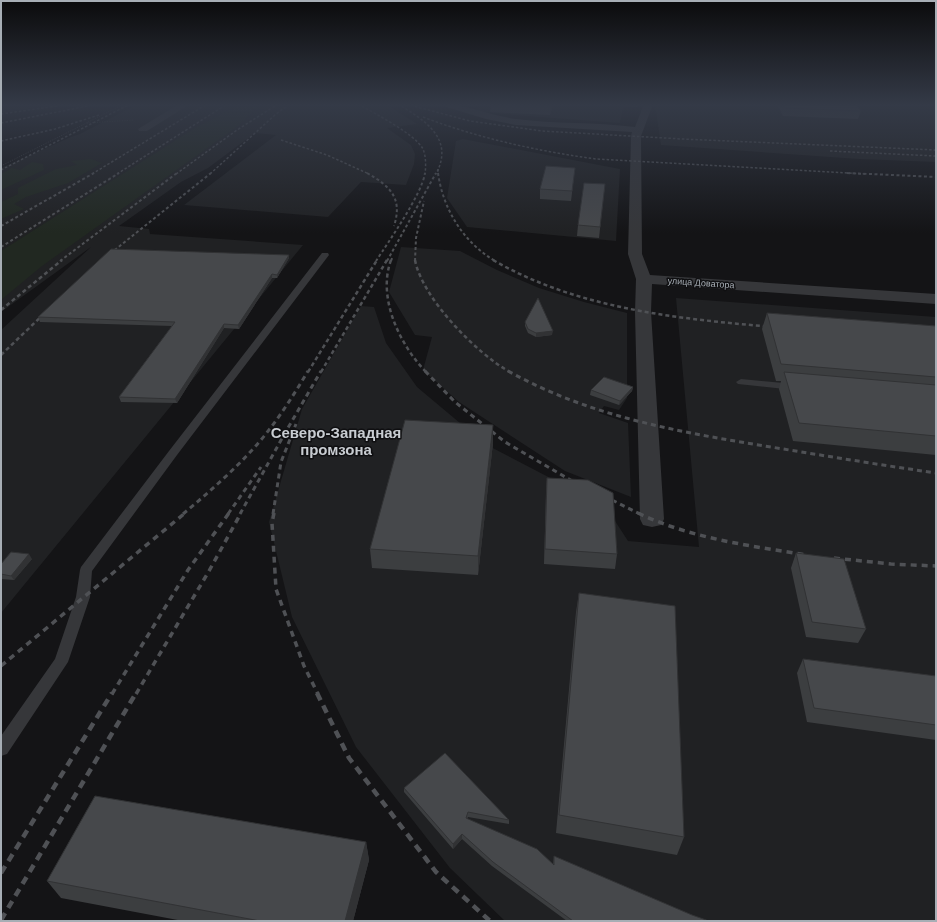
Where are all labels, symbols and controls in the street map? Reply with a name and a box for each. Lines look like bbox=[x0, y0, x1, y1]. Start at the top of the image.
street label: улица Доватора bbox=[667, 276, 735, 290]
district label: Северо-Западная промзона bbox=[271, 424, 401, 458]

